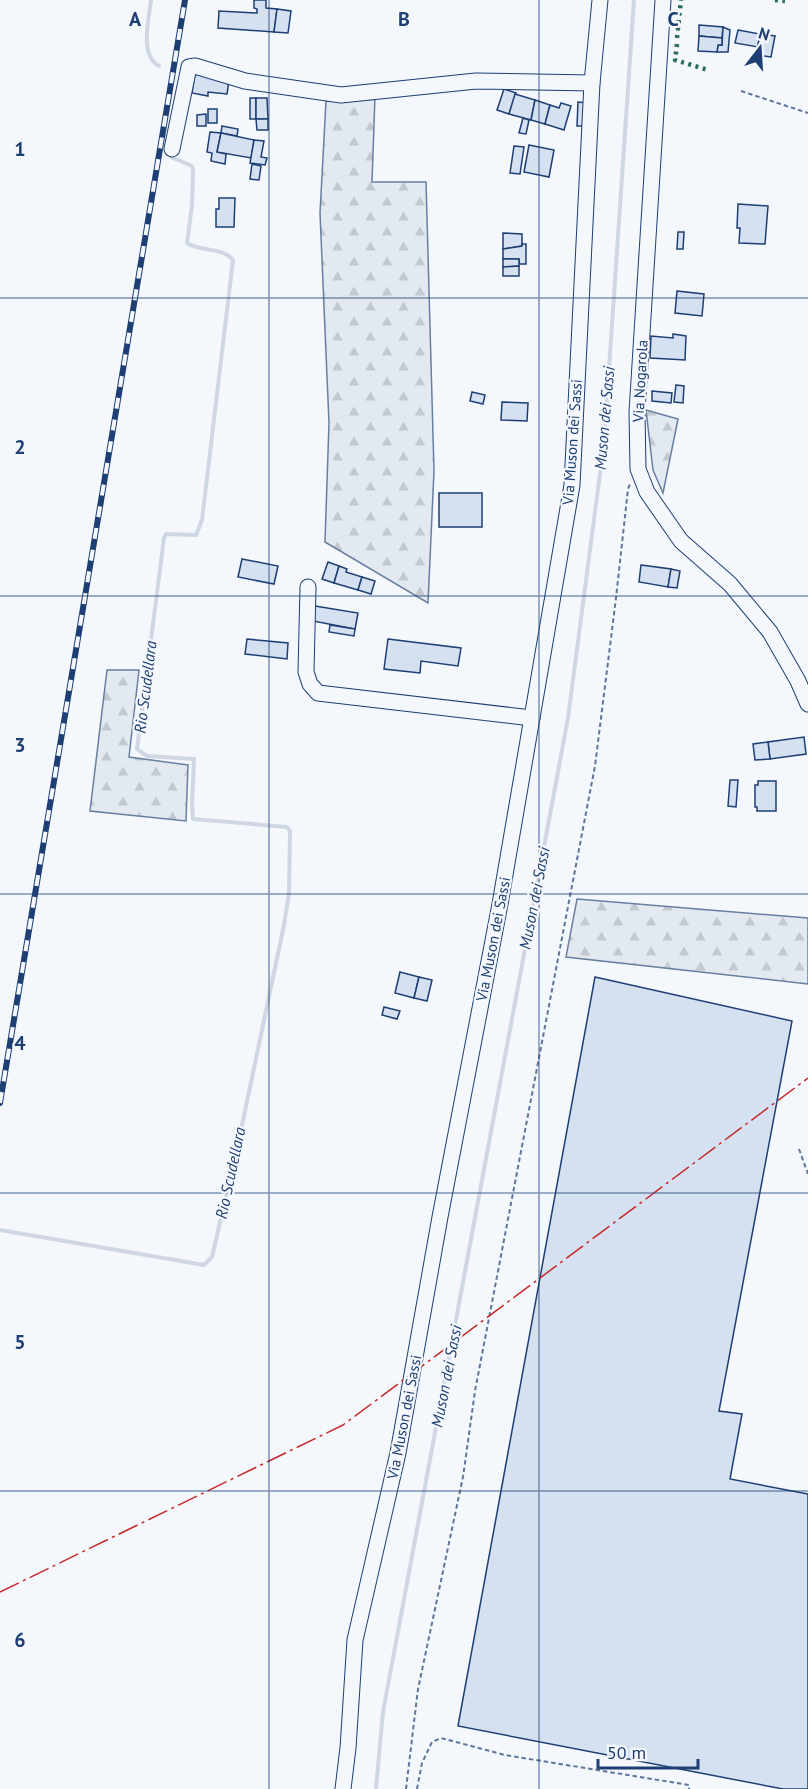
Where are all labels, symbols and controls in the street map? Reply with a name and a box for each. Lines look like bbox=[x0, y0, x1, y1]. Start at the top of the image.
text: A bbox=[129, 6, 142, 32]
text: B bbox=[398, 6, 410, 32]
text: C bbox=[667, 6, 679, 32]
north arrow bbox=[730, 18, 790, 78]
text: N bbox=[756, 23, 772, 45]
text: 1 bbox=[14, 136, 26, 162]
street label: Via Nogarola bbox=[628, 339, 652, 424]
water label: Muson dei Sassi bbox=[590, 365, 619, 471]
street label: Via Muson dei Sassi bbox=[558, 378, 586, 507]
text: 2 bbox=[14, 434, 26, 460]
water label: Rio Scudellara bbox=[129, 639, 161, 734]
text: 3 bbox=[14, 732, 26, 758]
water label: Muson dei Sassi bbox=[514, 844, 554, 951]
street label: Via Muson dei Sassi bbox=[471, 875, 514, 1004]
text: 4 bbox=[14, 1030, 26, 1056]
water label: Rio Scudellara bbox=[211, 1125, 250, 1221]
water label: Muson dei Sassi bbox=[426, 1322, 466, 1429]
text: 5 bbox=[14, 1329, 26, 1355]
street label: Via Muson dei Sassi bbox=[382, 1353, 425, 1482]
text: 6 bbox=[14, 1627, 26, 1653]
scale bar bbox=[598, 1732, 698, 1770]
text: 50 m bbox=[607, 1741, 646, 1764]

